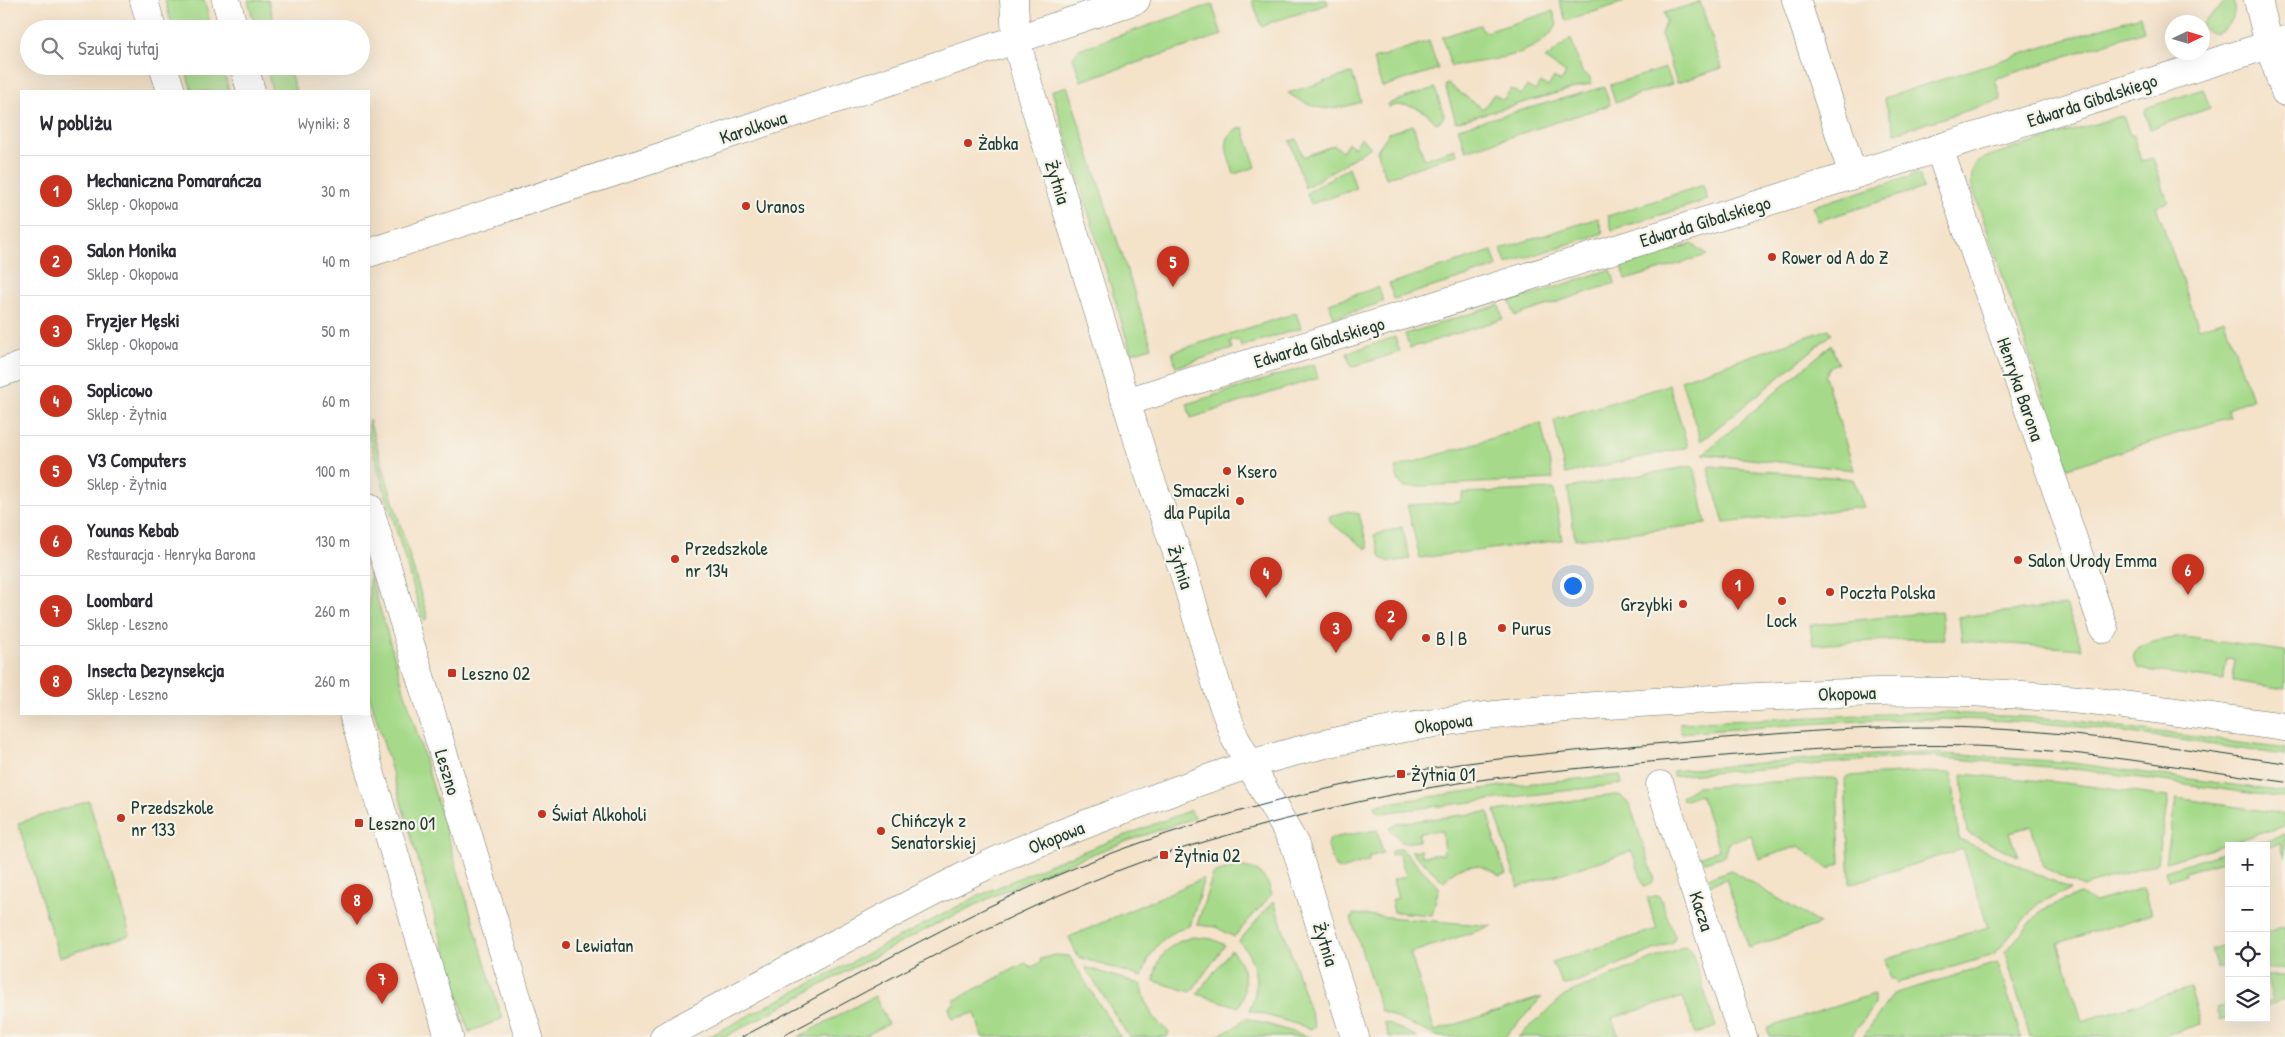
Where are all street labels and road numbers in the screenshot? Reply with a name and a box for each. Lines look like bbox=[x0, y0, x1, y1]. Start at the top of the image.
street label: Edwarda Gibalskiego bbox=[2024, 67, 2161, 133]
street label: Karolkowa bbox=[716, 104, 790, 150]
street label: Żytnia bbox=[1039, 157, 1077, 208]
street label: Edwarda Gibalskiego bbox=[1636, 189, 1774, 253]
street label: Edwarda Gibalskiego bbox=[1250, 310, 1388, 374]
street label: Henryka Barona bbox=[1991, 334, 2051, 445]
street label: Żytnia bbox=[1162, 542, 1200, 593]
street label: Okopowa bbox=[1817, 679, 1877, 707]
street label: Okopowa bbox=[1412, 706, 1474, 740]
street label: Leszno bbox=[429, 746, 467, 798]
street label: Okopowa bbox=[1024, 814, 1088, 860]
street label: Kacza bbox=[1683, 888, 1721, 935]
street label: Żytnia bbox=[1307, 919, 1345, 970]

